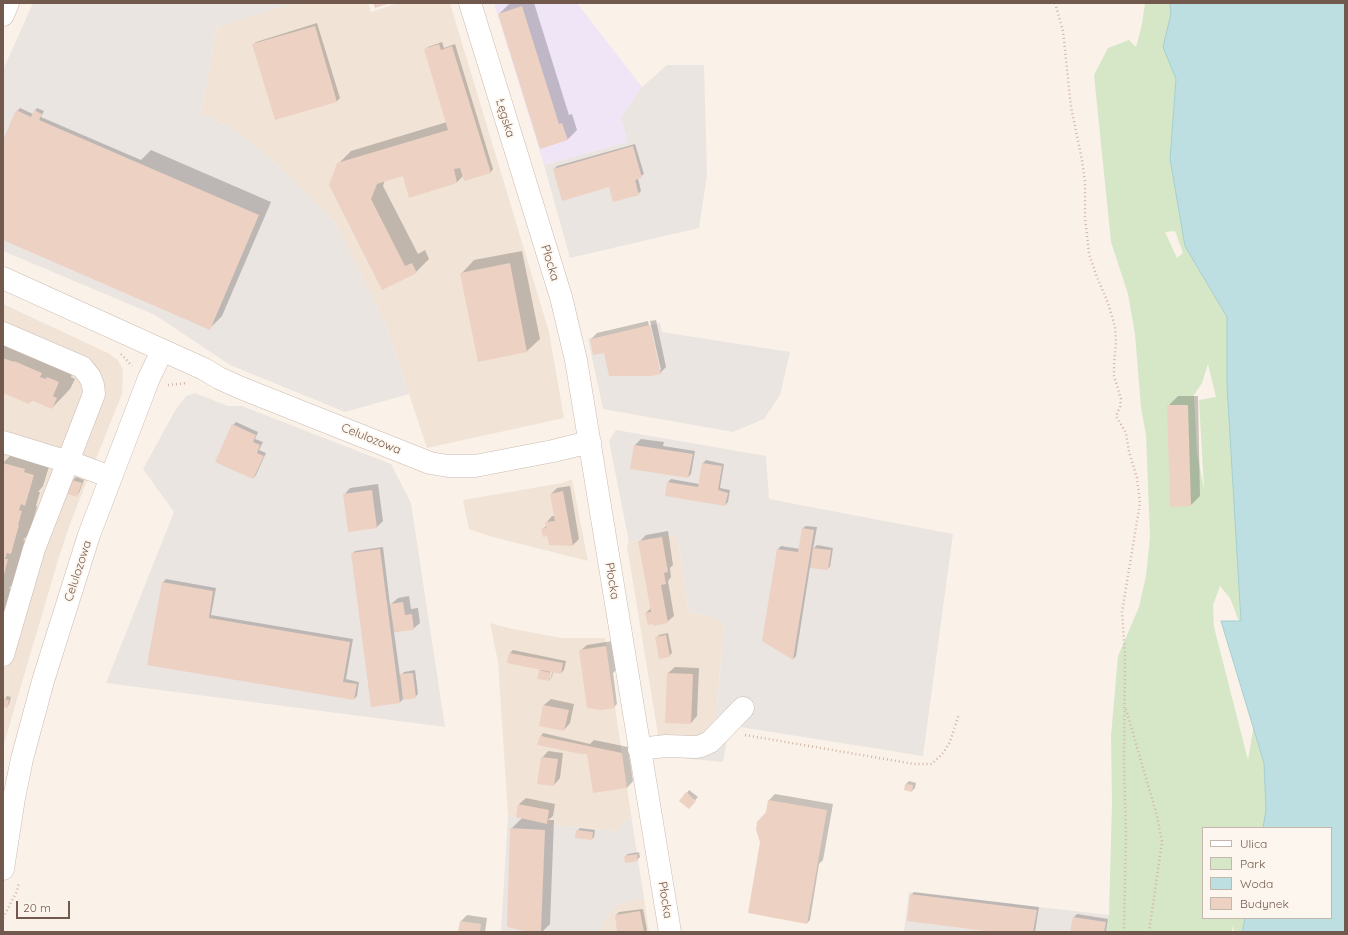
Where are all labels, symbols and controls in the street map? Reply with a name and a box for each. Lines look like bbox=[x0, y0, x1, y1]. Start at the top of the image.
street label: Łęgska bbox=[492, 97, 518, 139]
street label: Płocka bbox=[538, 243, 562, 283]
street label: Celulozowa bbox=[339, 420, 403, 458]
street label: Celulozowa bbox=[61, 539, 95, 603]
street label: Płocka bbox=[602, 562, 622, 600]
legend bbox=[1202, 827, 1332, 919]
text: Ulica bbox=[1240, 836, 1267, 851]
text: Park bbox=[1240, 856, 1265, 871]
text: Woda bbox=[1240, 876, 1273, 891]
street label: Płocka bbox=[655, 881, 675, 919]
scale bar bbox=[18, 893, 72, 919]
text: Budynek bbox=[1240, 896, 1289, 911]
text: 20 m bbox=[23, 900, 51, 915]

